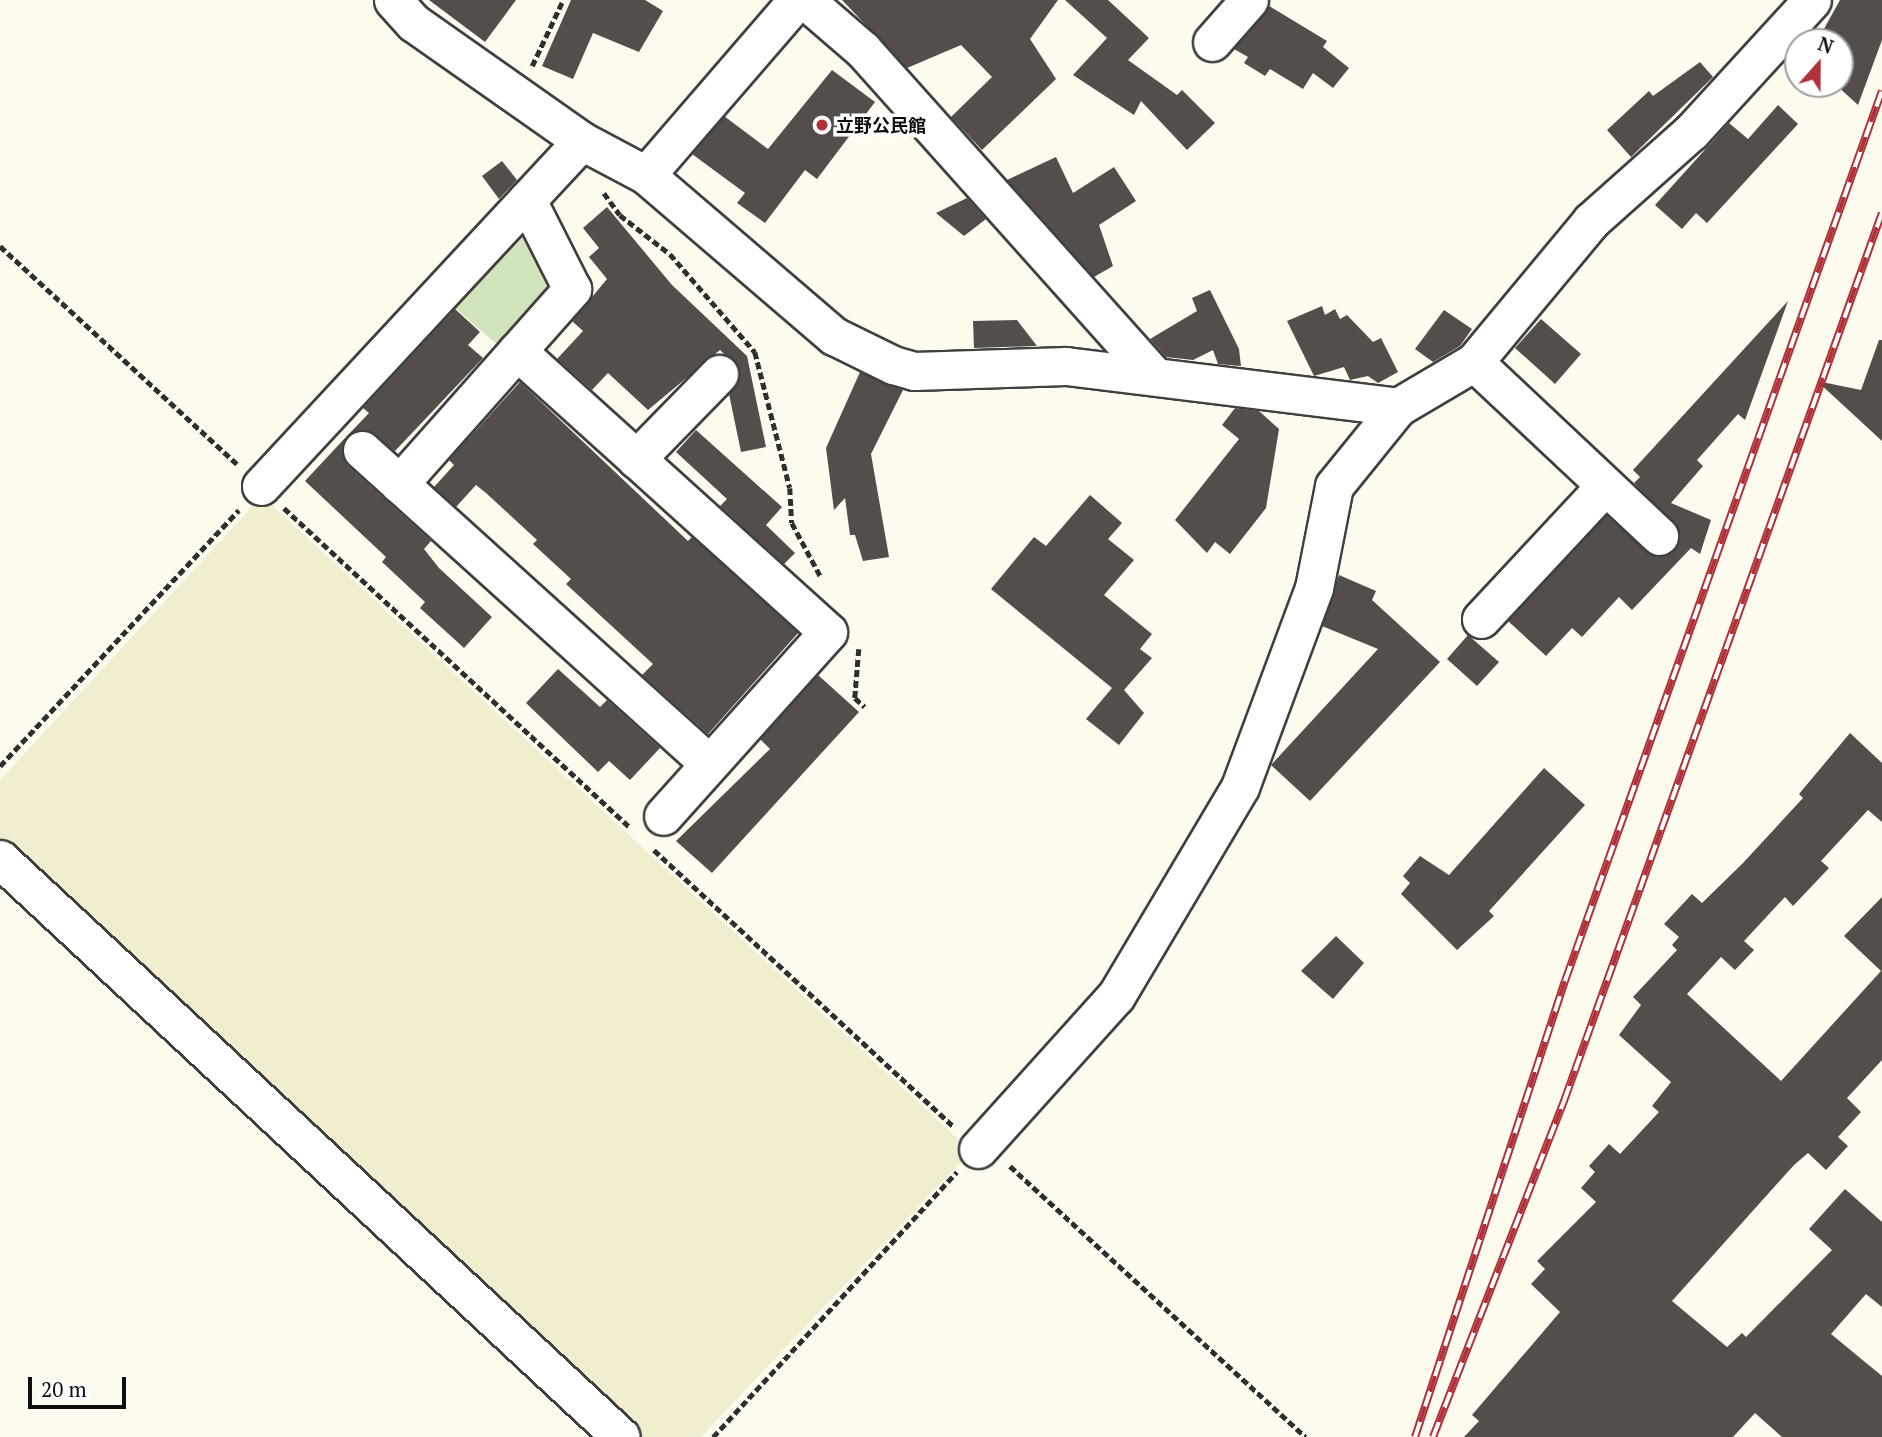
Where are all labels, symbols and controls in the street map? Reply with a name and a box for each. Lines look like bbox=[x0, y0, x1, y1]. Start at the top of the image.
north arrow bbox=[1784, 28, 1854, 98]
text: N bbox=[1815, 31, 1837, 59]
place label: 立野公民館 bbox=[836, 114, 926, 136]
marker: 立野公民館 bbox=[814, 117, 830, 133]
scale bar bbox=[32, 1364, 130, 1408]
text: 20 m bbox=[41, 1375, 87, 1403]

